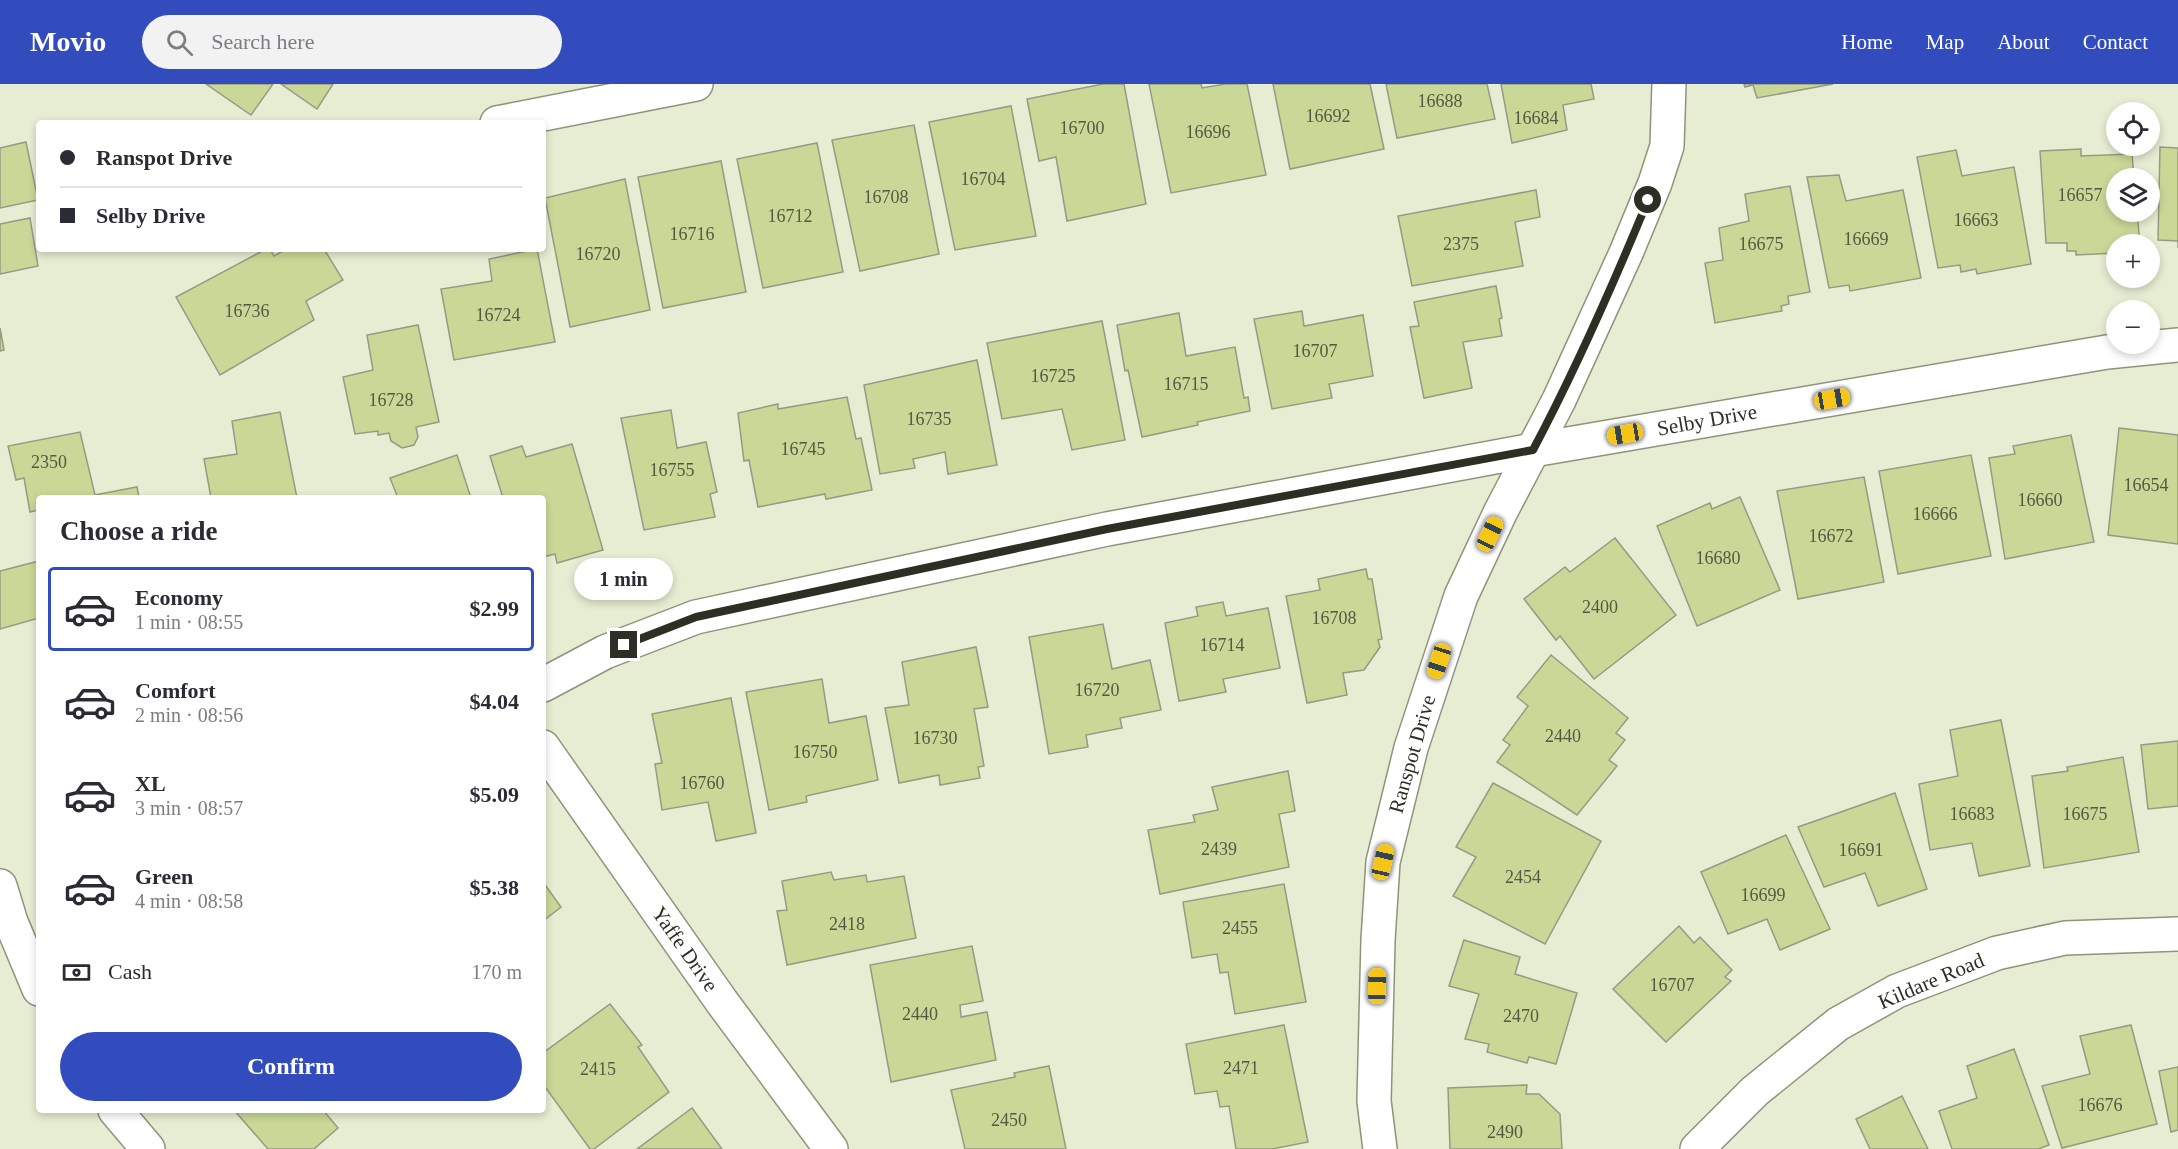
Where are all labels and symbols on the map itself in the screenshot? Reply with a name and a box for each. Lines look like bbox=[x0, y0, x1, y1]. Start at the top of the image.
house number: 16688 bbox=[1418, 91, 1463, 111]
house number: 16692 bbox=[1306, 106, 1351, 126]
house number: 16684 bbox=[1514, 108, 1559, 128]
house number: 16700 bbox=[1060, 118, 1105, 138]
house number: 16696 bbox=[1186, 122, 1231, 142]
house number: 16704 bbox=[961, 169, 1006, 189]
house number: 16657 bbox=[2058, 185, 2103, 205]
route start bbox=[1634, 186, 1661, 213]
house number: 16708 bbox=[864, 187, 909, 207]
house number: 16712 bbox=[768, 206, 813, 226]
house number: 16663 bbox=[1954, 210, 1999, 230]
house number: 16716 bbox=[670, 224, 715, 244]
house number: 16669 bbox=[1844, 229, 1889, 249]
house number: 2375 bbox=[1443, 234, 1479, 254]
house number: 16675 bbox=[1739, 234, 1784, 254]
house number: 16720 bbox=[576, 244, 621, 264]
house number: 16736 bbox=[225, 301, 270, 321]
house number: 16724 bbox=[476, 305, 521, 325]
house number: 16707 bbox=[1293, 341, 1338, 361]
house number: 16725 bbox=[1031, 366, 1076, 386]
house number: 16715 bbox=[1164, 374, 1209, 394]
car bbox=[1813, 387, 1851, 411]
house number: 16728 bbox=[369, 390, 414, 410]
street label: Selby Drive bbox=[1655, 399, 1759, 441]
house number: 16735 bbox=[907, 409, 952, 429]
car bbox=[1606, 422, 1644, 446]
house number: 16745 bbox=[781, 439, 826, 459]
house number: 2350 bbox=[31, 452, 67, 472]
house number: 16755 bbox=[650, 460, 695, 480]
house number: 16654 bbox=[2124, 475, 2169, 495]
house number: 16660 bbox=[2018, 490, 2063, 510]
house number: 16666 bbox=[1913, 504, 1958, 524]
car bbox=[1474, 514, 1506, 554]
house number: 16672 bbox=[1809, 526, 1854, 546]
house number: 16680 bbox=[1696, 548, 1741, 568]
callout: 1 min bbox=[574, 558, 674, 600]
house number: 2400 bbox=[1582, 597, 1618, 617]
house number: 16708 bbox=[1312, 608, 1357, 628]
route end bbox=[610, 631, 637, 658]
house number: 16714 bbox=[1200, 635, 1245, 655]
car bbox=[1425, 641, 1453, 681]
house number: 16720 bbox=[1075, 680, 1120, 700]
street label: Ranspot Drive bbox=[1384, 692, 1440, 816]
house number: 2440 bbox=[1545, 726, 1581, 746]
house number: 16730 bbox=[913, 728, 958, 748]
house number: 16750 bbox=[793, 742, 838, 762]
house number: 16760 bbox=[680, 773, 725, 793]
house number: 16683 bbox=[1950, 804, 1995, 824]
house number: 16675 bbox=[2063, 804, 2108, 824]
house number: 2439 bbox=[1201, 839, 1237, 859]
house number: 16691 bbox=[1839, 840, 1884, 860]
car bbox=[1370, 842, 1396, 882]
house number: 2454 bbox=[1505, 867, 1541, 887]
house number: 16699 bbox=[1741, 885, 1786, 905]
street label: Yaffe Drive bbox=[647, 902, 723, 996]
house number: 2418 bbox=[829, 914, 865, 934]
house number: 2455 bbox=[1222, 918, 1258, 938]
street label: Kildare Road bbox=[1875, 948, 1988, 1014]
car bbox=[1368, 968, 1386, 1004]
house number: 16707 bbox=[1650, 975, 1695, 995]
house number: 2440 bbox=[902, 1004, 938, 1024]
house number: 2470 bbox=[1503, 1006, 1539, 1026]
house number: 2471 bbox=[1223, 1058, 1259, 1078]
house number: 2415 bbox=[580, 1059, 616, 1079]
house number: 16676 bbox=[2078, 1095, 2123, 1115]
house number: 2450 bbox=[991, 1110, 1027, 1130]
house number: 2490 bbox=[1487, 1122, 1523, 1142]

